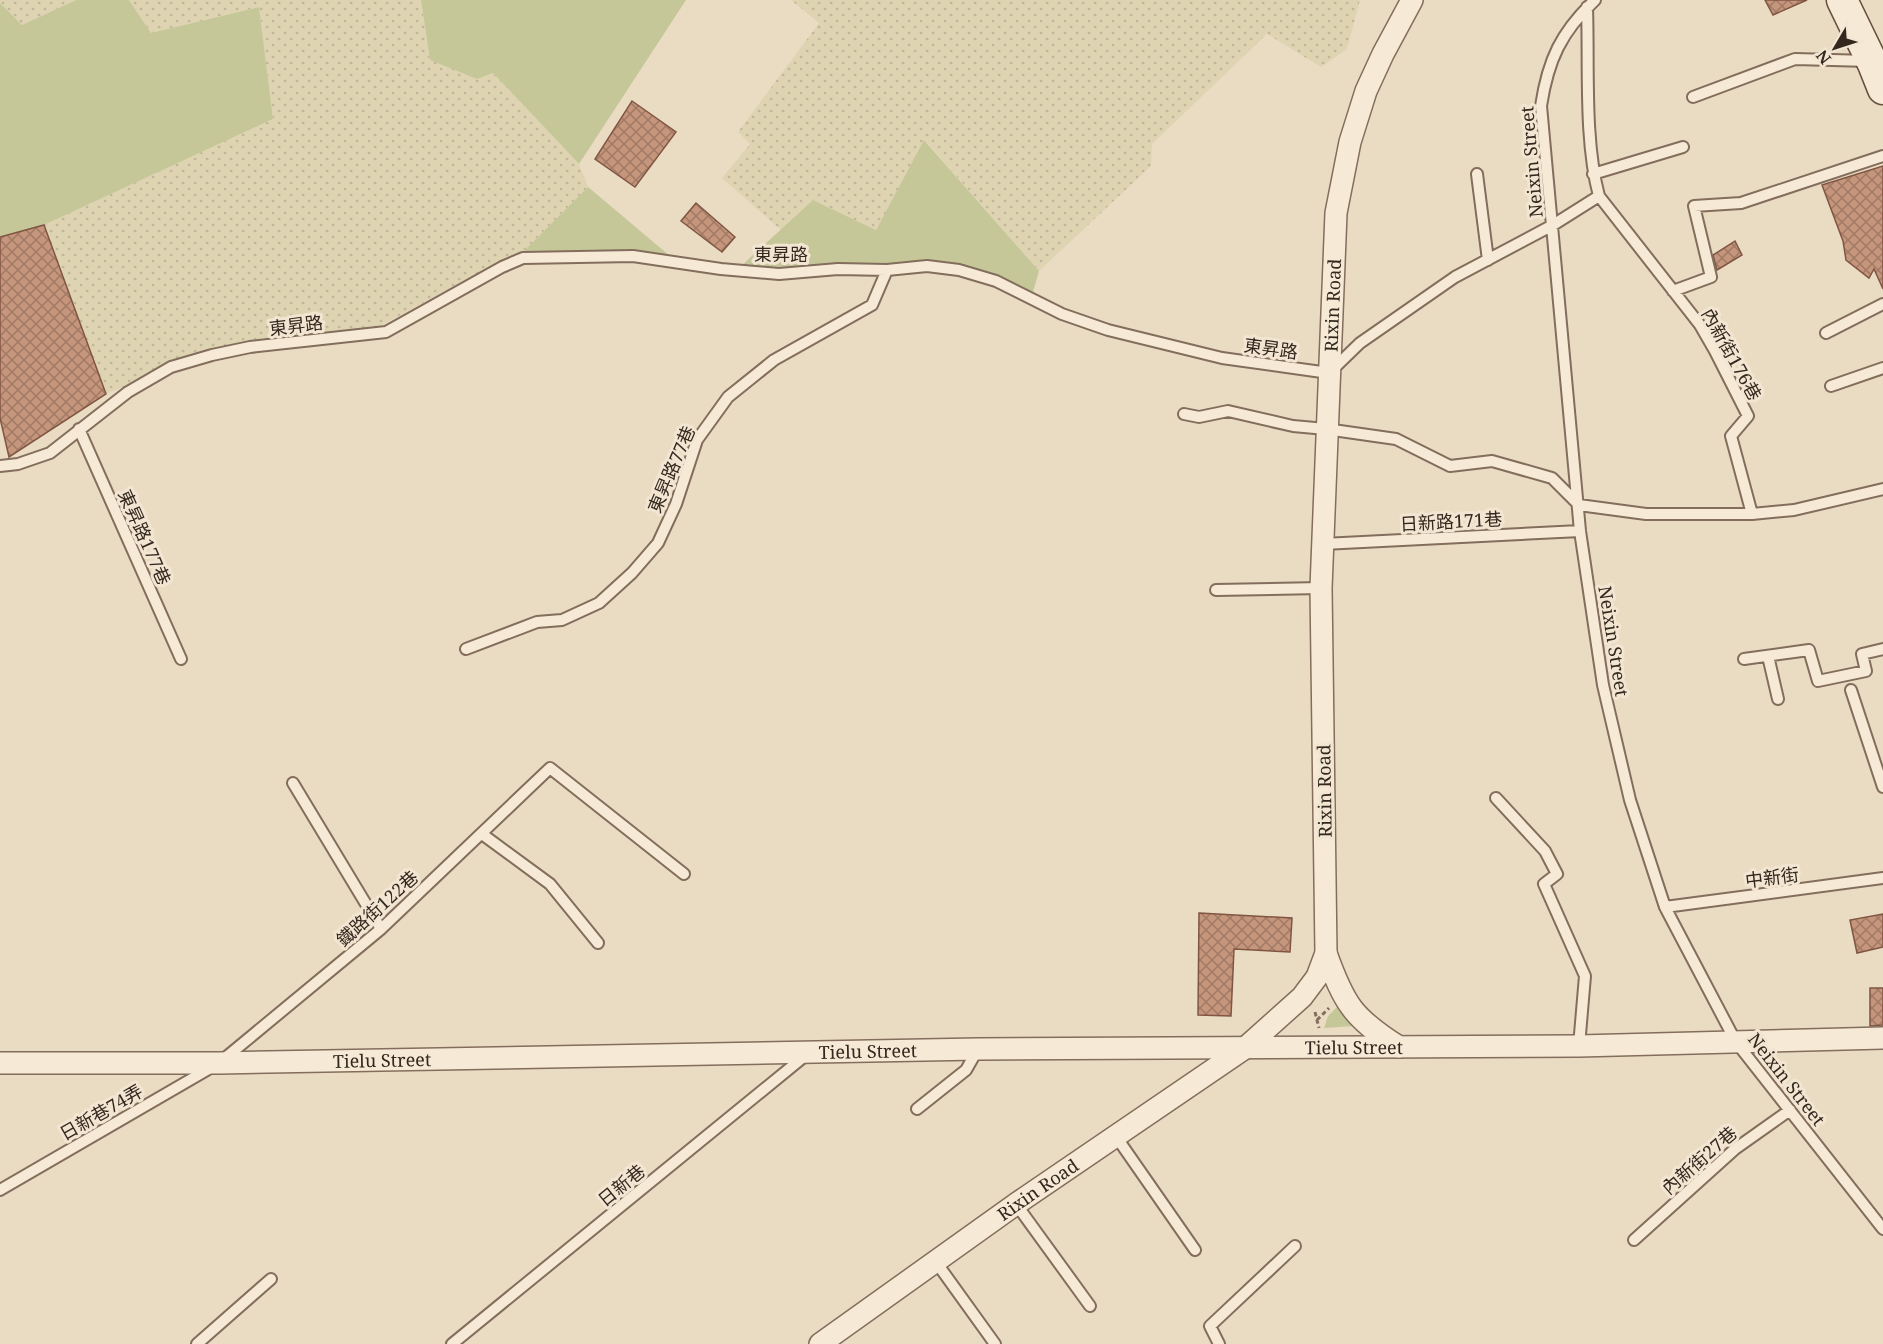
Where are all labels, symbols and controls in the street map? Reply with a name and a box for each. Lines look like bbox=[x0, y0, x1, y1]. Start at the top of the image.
north arrow bbox=[1805, 18, 1865, 78]
text: N bbox=[1811, 45, 1836, 69]
street label: Neixin Street bbox=[1514, 105, 1548, 219]
street label: 東昇路 bbox=[754, 242, 808, 266]
street label: Rixin Road bbox=[1318, 258, 1346, 353]
street label: 內新街176巷 bbox=[1697, 303, 1767, 405]
street label: 東昇路 bbox=[268, 310, 324, 340]
street label: 東昇路 bbox=[1243, 332, 1299, 364]
street label: 東昇路77巷 bbox=[642, 422, 700, 516]
street label: 東昇路177巷 bbox=[113, 485, 177, 589]
street label: 日新路171巷 bbox=[1399, 506, 1503, 536]
street label: Neixin Street bbox=[1593, 584, 1635, 698]
street label: Rixin Road bbox=[1311, 744, 1337, 838]
street label: 中新街 bbox=[1744, 862, 1800, 892]
street label: 鐵路街122巷 bbox=[331, 865, 423, 951]
street label: Neixin Street bbox=[1743, 1028, 1831, 1130]
street label: Tielu Street bbox=[1305, 1035, 1403, 1059]
street label: Tielu Street bbox=[818, 1038, 917, 1064]
street label: Tielu Street bbox=[333, 1047, 431, 1073]
street label: 日新巷74弄 bbox=[55, 1079, 147, 1145]
street label: 內新街27巷 bbox=[1656, 1121, 1742, 1199]
street label: Rixin Road bbox=[992, 1153, 1083, 1226]
street label: 日新巷 bbox=[592, 1159, 650, 1211]

